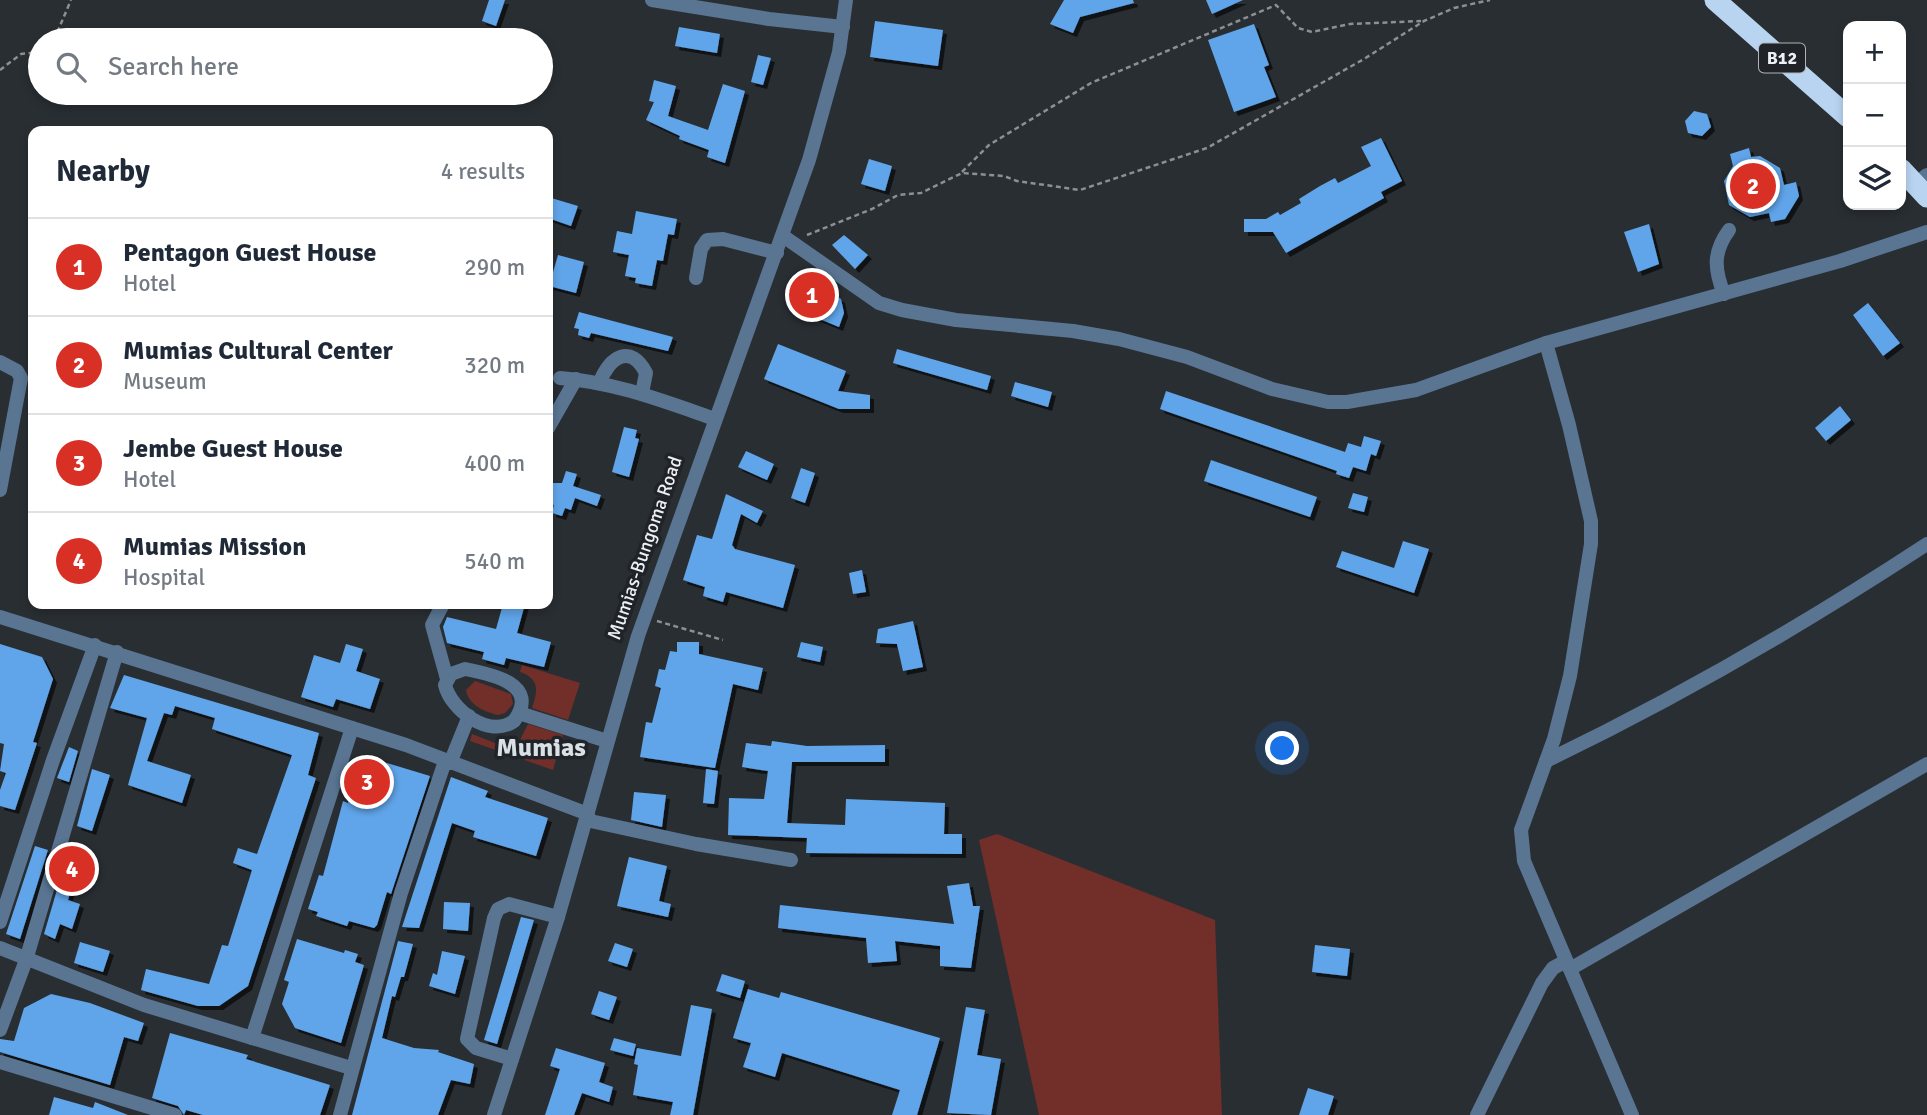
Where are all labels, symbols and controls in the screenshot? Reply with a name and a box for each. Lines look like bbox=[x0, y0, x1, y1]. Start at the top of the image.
map controls bbox=[1843, 21, 1906, 210]
button: + bbox=[1843, 21, 1906, 84]
search box bbox=[28, 28, 553, 105]
road number: B12 bbox=[1759, 44, 1805, 72]
icon: search bbox=[52, 48, 90, 86]
text: Search here bbox=[108, 51, 239, 83]
button: − bbox=[1843, 84, 1906, 147]
button: layers bbox=[1843, 147, 1906, 210]
text: Nearby bbox=[56, 153, 150, 190]
text: 4 results bbox=[441, 157, 525, 186]
pin: 2 bbox=[1730, 160, 1776, 212]
text: Pentagon Guest House bbox=[123, 237, 377, 269]
text: 1 bbox=[73, 253, 85, 282]
text: 290 m bbox=[464, 253, 525, 282]
text: Hotel bbox=[123, 269, 176, 298]
pin: 1 bbox=[789, 269, 835, 321]
text: Mumias Cultural Center bbox=[123, 335, 393, 367]
text: 2 bbox=[73, 351, 85, 380]
text: 320 m bbox=[464, 351, 525, 380]
text: Museum bbox=[123, 367, 207, 396]
text: Jembe Guest House bbox=[123, 433, 343, 465]
text: 3 bbox=[73, 449, 85, 478]
text: 400 m bbox=[464, 449, 525, 478]
street label: Mumias-Bungoma Road bbox=[602, 453, 688, 643]
text: Hotel bbox=[123, 465, 176, 494]
text: Mumias Mission bbox=[123, 531, 306, 563]
text: 4 bbox=[73, 547, 85, 576]
text: 540 m bbox=[464, 547, 525, 576]
text: Hospital bbox=[123, 563, 205, 592]
your location bbox=[1265, 731, 1299, 765]
district label: Mumias bbox=[496, 732, 586, 764]
pin: 3 bbox=[344, 756, 390, 808]
pin: 4 bbox=[49, 843, 95, 895]

